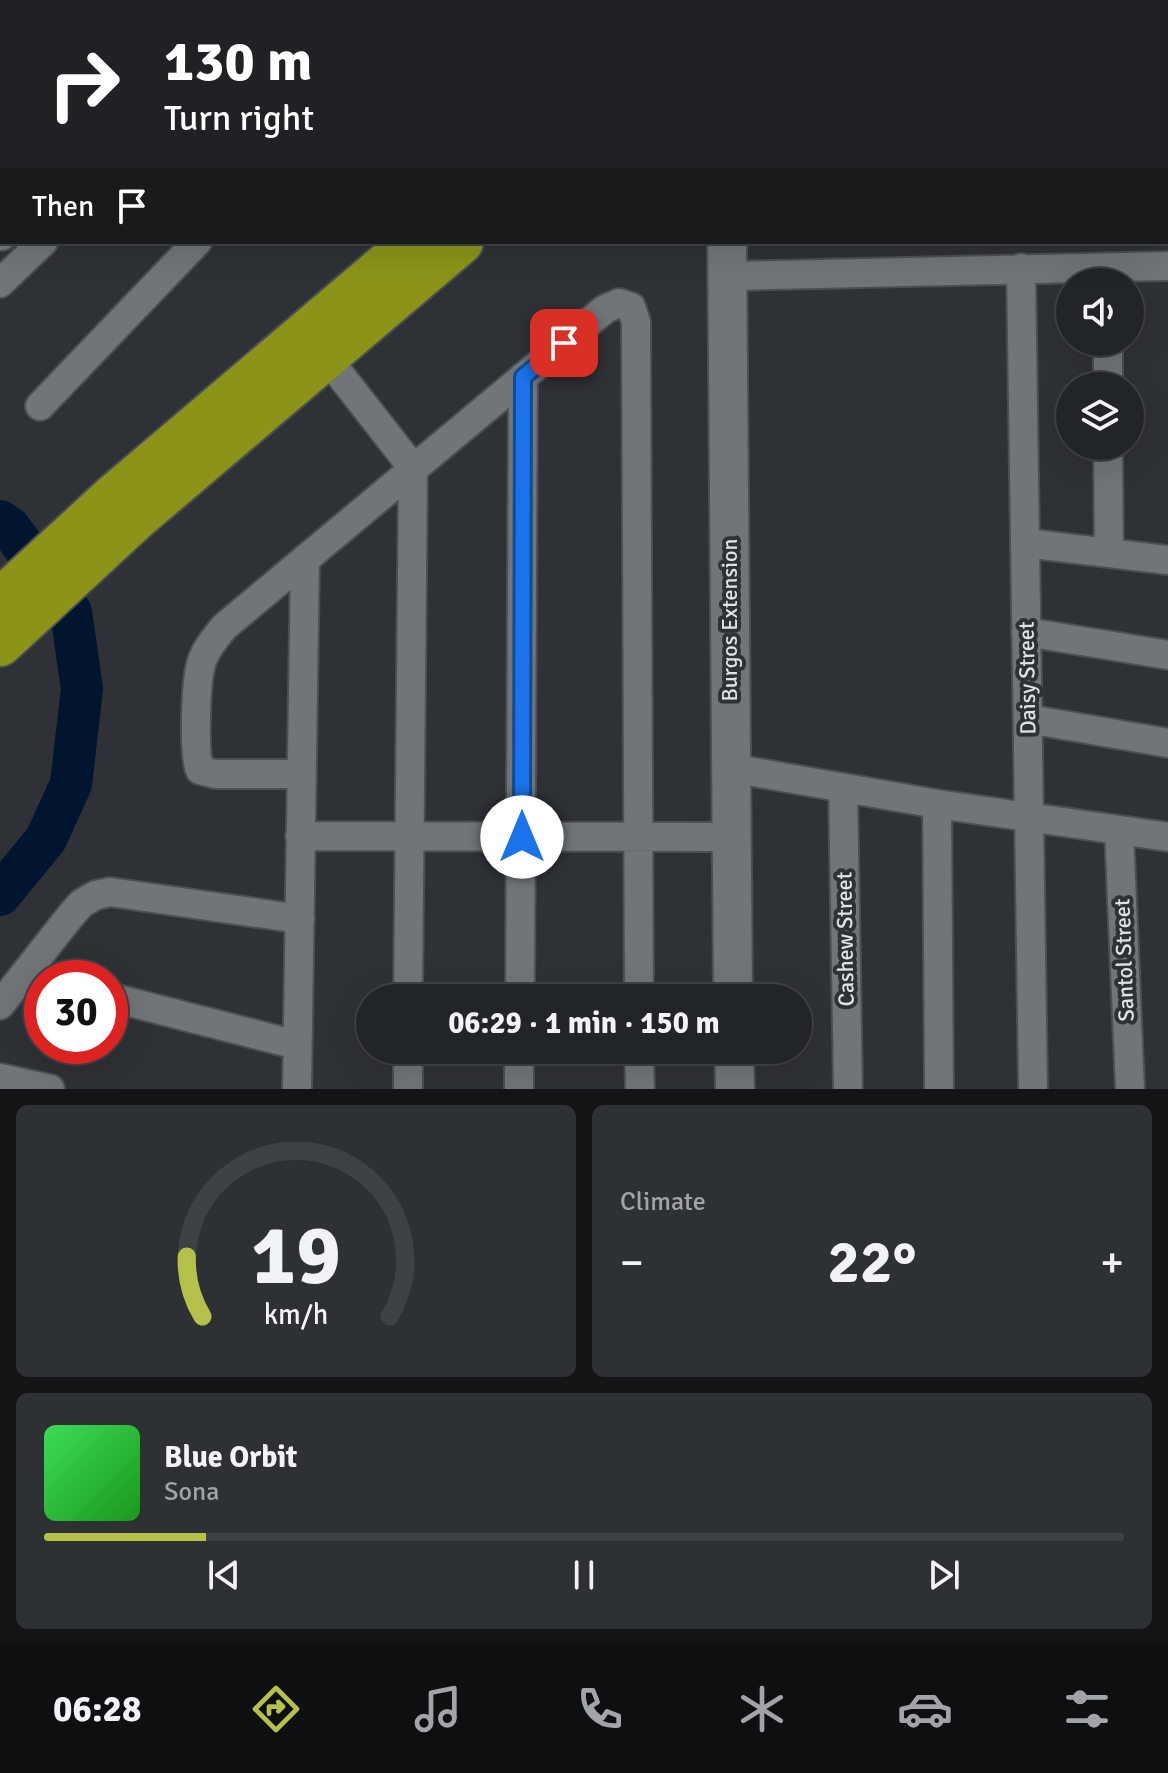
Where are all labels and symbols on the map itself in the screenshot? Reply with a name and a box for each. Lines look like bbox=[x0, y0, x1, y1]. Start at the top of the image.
pin bbox=[530, 309, 598, 377]
street label: Burgos Extension bbox=[716, 539, 743, 701]
street label: Daisy Street bbox=[1013, 621, 1041, 735]
position arrow bbox=[480, 795, 564, 879]
street label: Cashew Street bbox=[830, 871, 860, 1007]
street label: Santol Street bbox=[1108, 898, 1140, 1022]
speed limit sign: 30 bbox=[24, 960, 128, 1064]

